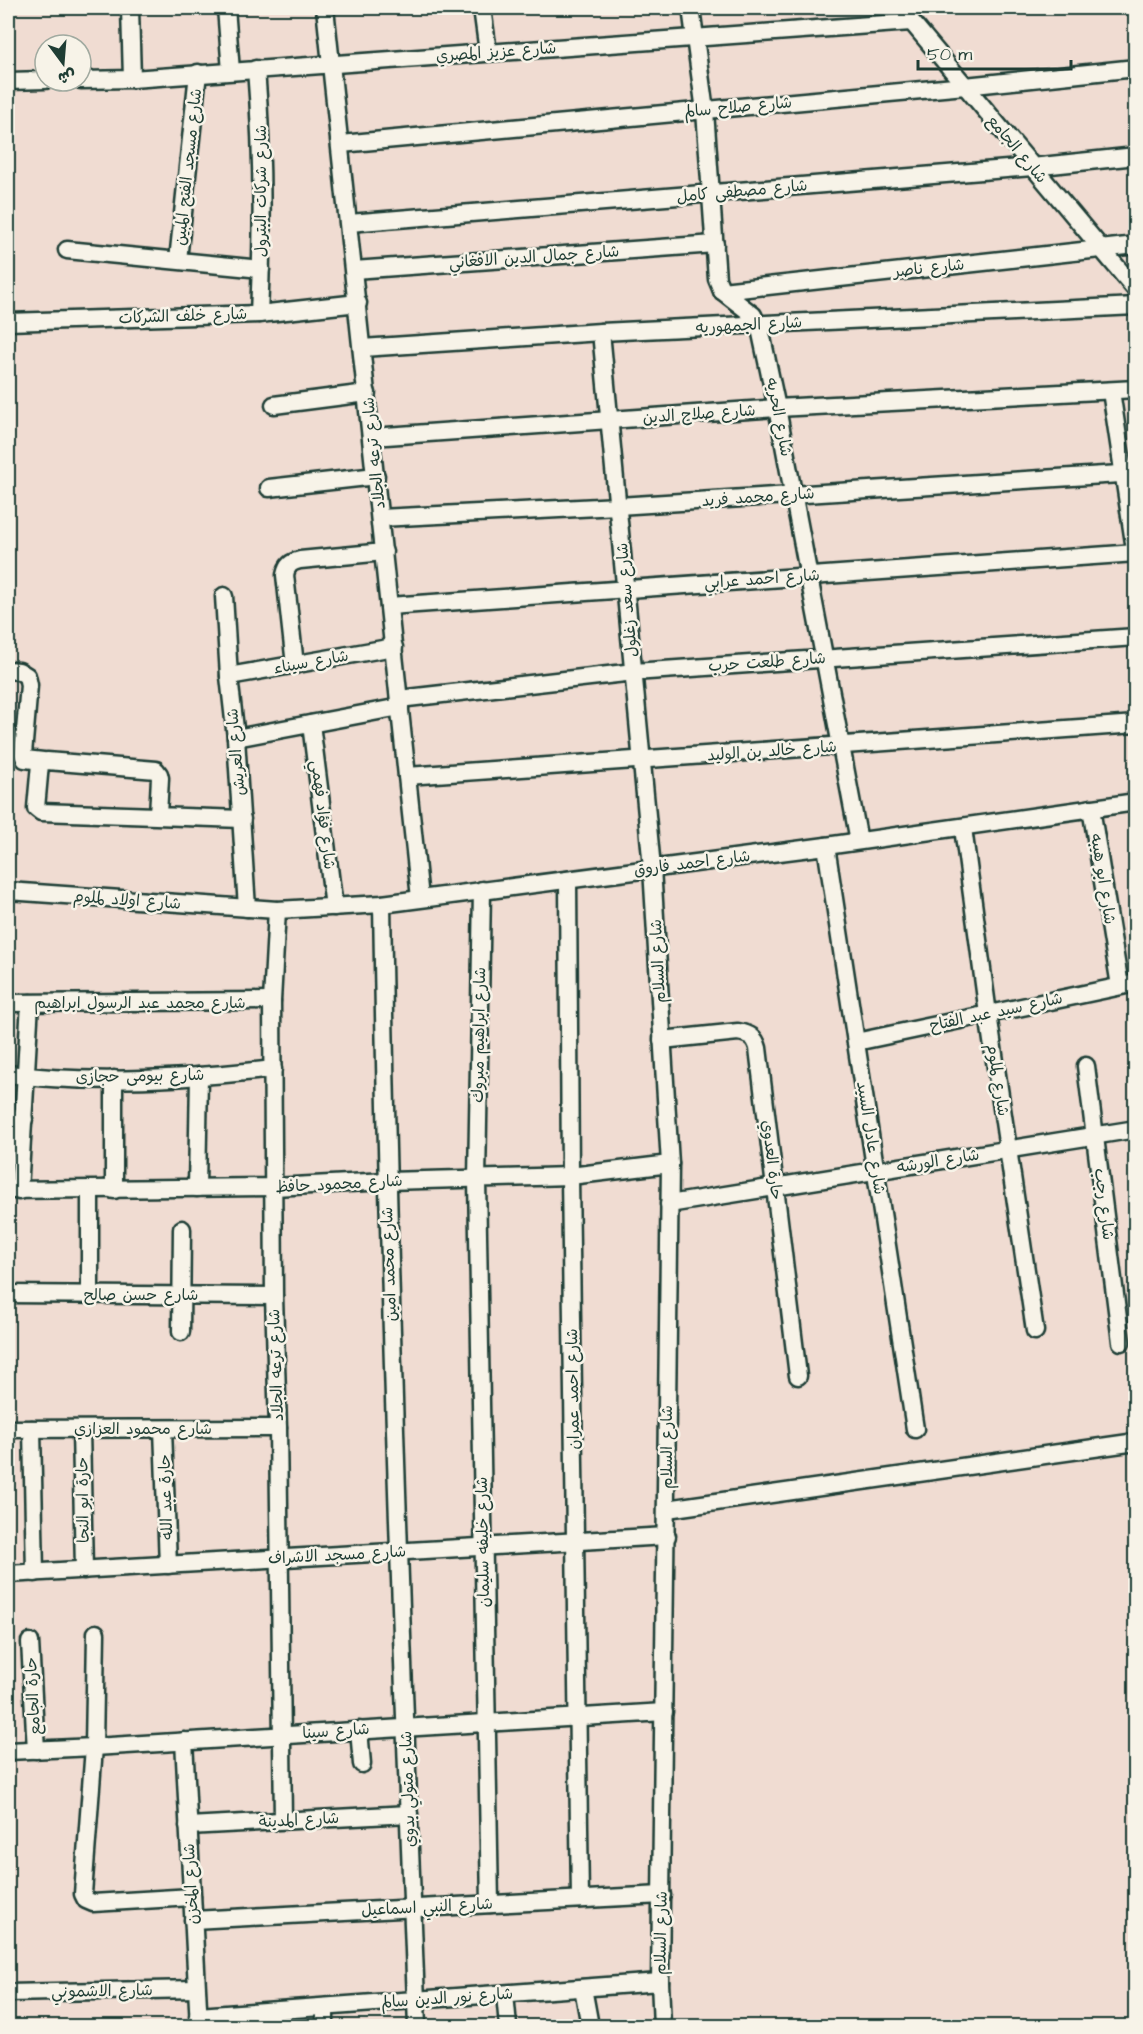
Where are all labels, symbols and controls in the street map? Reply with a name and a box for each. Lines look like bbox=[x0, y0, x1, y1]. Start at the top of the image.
north arrow bbox=[33, 33, 93, 93]
scale bar bbox=[918, 33, 1071, 71]
street label: شارع عزيز المصري bbox=[435, 37, 557, 67]
text: 50 m bbox=[927, 42, 972, 67]
text: ش bbox=[55, 63, 78, 89]
street label: شارع مسجد الفتح المبين bbox=[169, 87, 207, 247]
street label: شارع صلاح سالم bbox=[683, 91, 793, 124]
street label: شارع الجامع bbox=[982, 110, 1052, 188]
street label: شارع شركات البترول bbox=[250, 125, 272, 257]
street label: شارع مصطفى كامل bbox=[676, 174, 808, 208]
street label: شارع جمال الدين الافغاني bbox=[448, 240, 620, 277]
street label: شارع ناصر bbox=[890, 253, 966, 283]
street label: شارع خلف الشركات bbox=[118, 303, 248, 329]
street label: شارع الجمهوريه bbox=[695, 311, 803, 339]
street label: شارع الحريه bbox=[761, 376, 797, 458]
street label: شارع ترعه الجلاد bbox=[357, 396, 391, 510]
street label: شارع صلاح الدين bbox=[642, 399, 756, 429]
street label: شارع محمد فريد bbox=[701, 482, 815, 512]
street label: شارع سعد زغلول bbox=[611, 542, 643, 658]
street label: شارع احمد عرابي bbox=[703, 564, 821, 597]
street label: شارع سيناء bbox=[272, 645, 350, 679]
street label: شارع طلعت حرب bbox=[707, 647, 827, 677]
street label: شارع العريش bbox=[221, 707, 251, 797]
street label: شارع خالد بن الوليد bbox=[706, 735, 838, 767]
street label: شارع فؤاد فهمي bbox=[302, 759, 341, 871]
street label: شارع ابو هيبه bbox=[1085, 832, 1121, 926]
street label: شارع احمد فاروق bbox=[633, 845, 751, 881]
street label: شارع اولاد لملوم bbox=[72, 885, 182, 916]
street label: شارع السلام bbox=[645, 918, 672, 1003]
street label: شارع ابراهيم مبروك bbox=[467, 967, 492, 1103]
street label: شارع سيد عبد الفتاح bbox=[927, 987, 1065, 1037]
street label: شارع محمد عبد الرسول ابراهيم bbox=[34, 992, 246, 1015]
street label: شارع لملوم bbox=[980, 1042, 1015, 1118]
street label: شارع بيومى حجازى bbox=[76, 1064, 204, 1088]
street label: شارع عادل السيد bbox=[851, 1080, 891, 1196]
street label: حارة العدوي bbox=[756, 1119, 788, 1201]
street label: شارع الورشه bbox=[895, 1144, 981, 1178]
street label: شارع رجب bbox=[1089, 1167, 1119, 1241]
street label: شارع محمود حافظ bbox=[275, 1170, 403, 1198]
street label: شارع محمد امين bbox=[376, 1206, 402, 1322]
street label: شارع حسن صالح bbox=[84, 1284, 198, 1306]
street label: شارع ترعه الجلاد bbox=[263, 1308, 289, 1422]
street label: شارع احمد عمران bbox=[561, 1328, 585, 1450]
street label: شارع السلام bbox=[656, 1405, 679, 1489]
street label: شارع محمود العزازي bbox=[74, 1418, 212, 1440]
street label: حارة عبد الله bbox=[154, 1454, 178, 1540]
street label: حارة ابو النجا bbox=[71, 1457, 95, 1543]
street label: شارع خليفه سليمان bbox=[471, 1477, 495, 1607]
street label: شارع مسجد الاشراف bbox=[267, 1540, 407, 1570]
street label: حارة الجامع bbox=[20, 1657, 46, 1735]
street label: شارع سينا bbox=[302, 1718, 370, 1744]
street label: شارع متولي بدوي bbox=[395, 1730, 424, 1848]
street label: شارع المدينة bbox=[258, 1807, 340, 1833]
street label: شارع المخزن bbox=[178, 1843, 204, 1925]
street label: شارع السلام bbox=[649, 1891, 674, 1975]
street label: شارع النبي اسماعيل bbox=[361, 1893, 494, 1924]
street label: شارع الاشموني bbox=[51, 1979, 153, 2006]
street label: شارع نور الدين سالم bbox=[380, 1982, 514, 2015]

